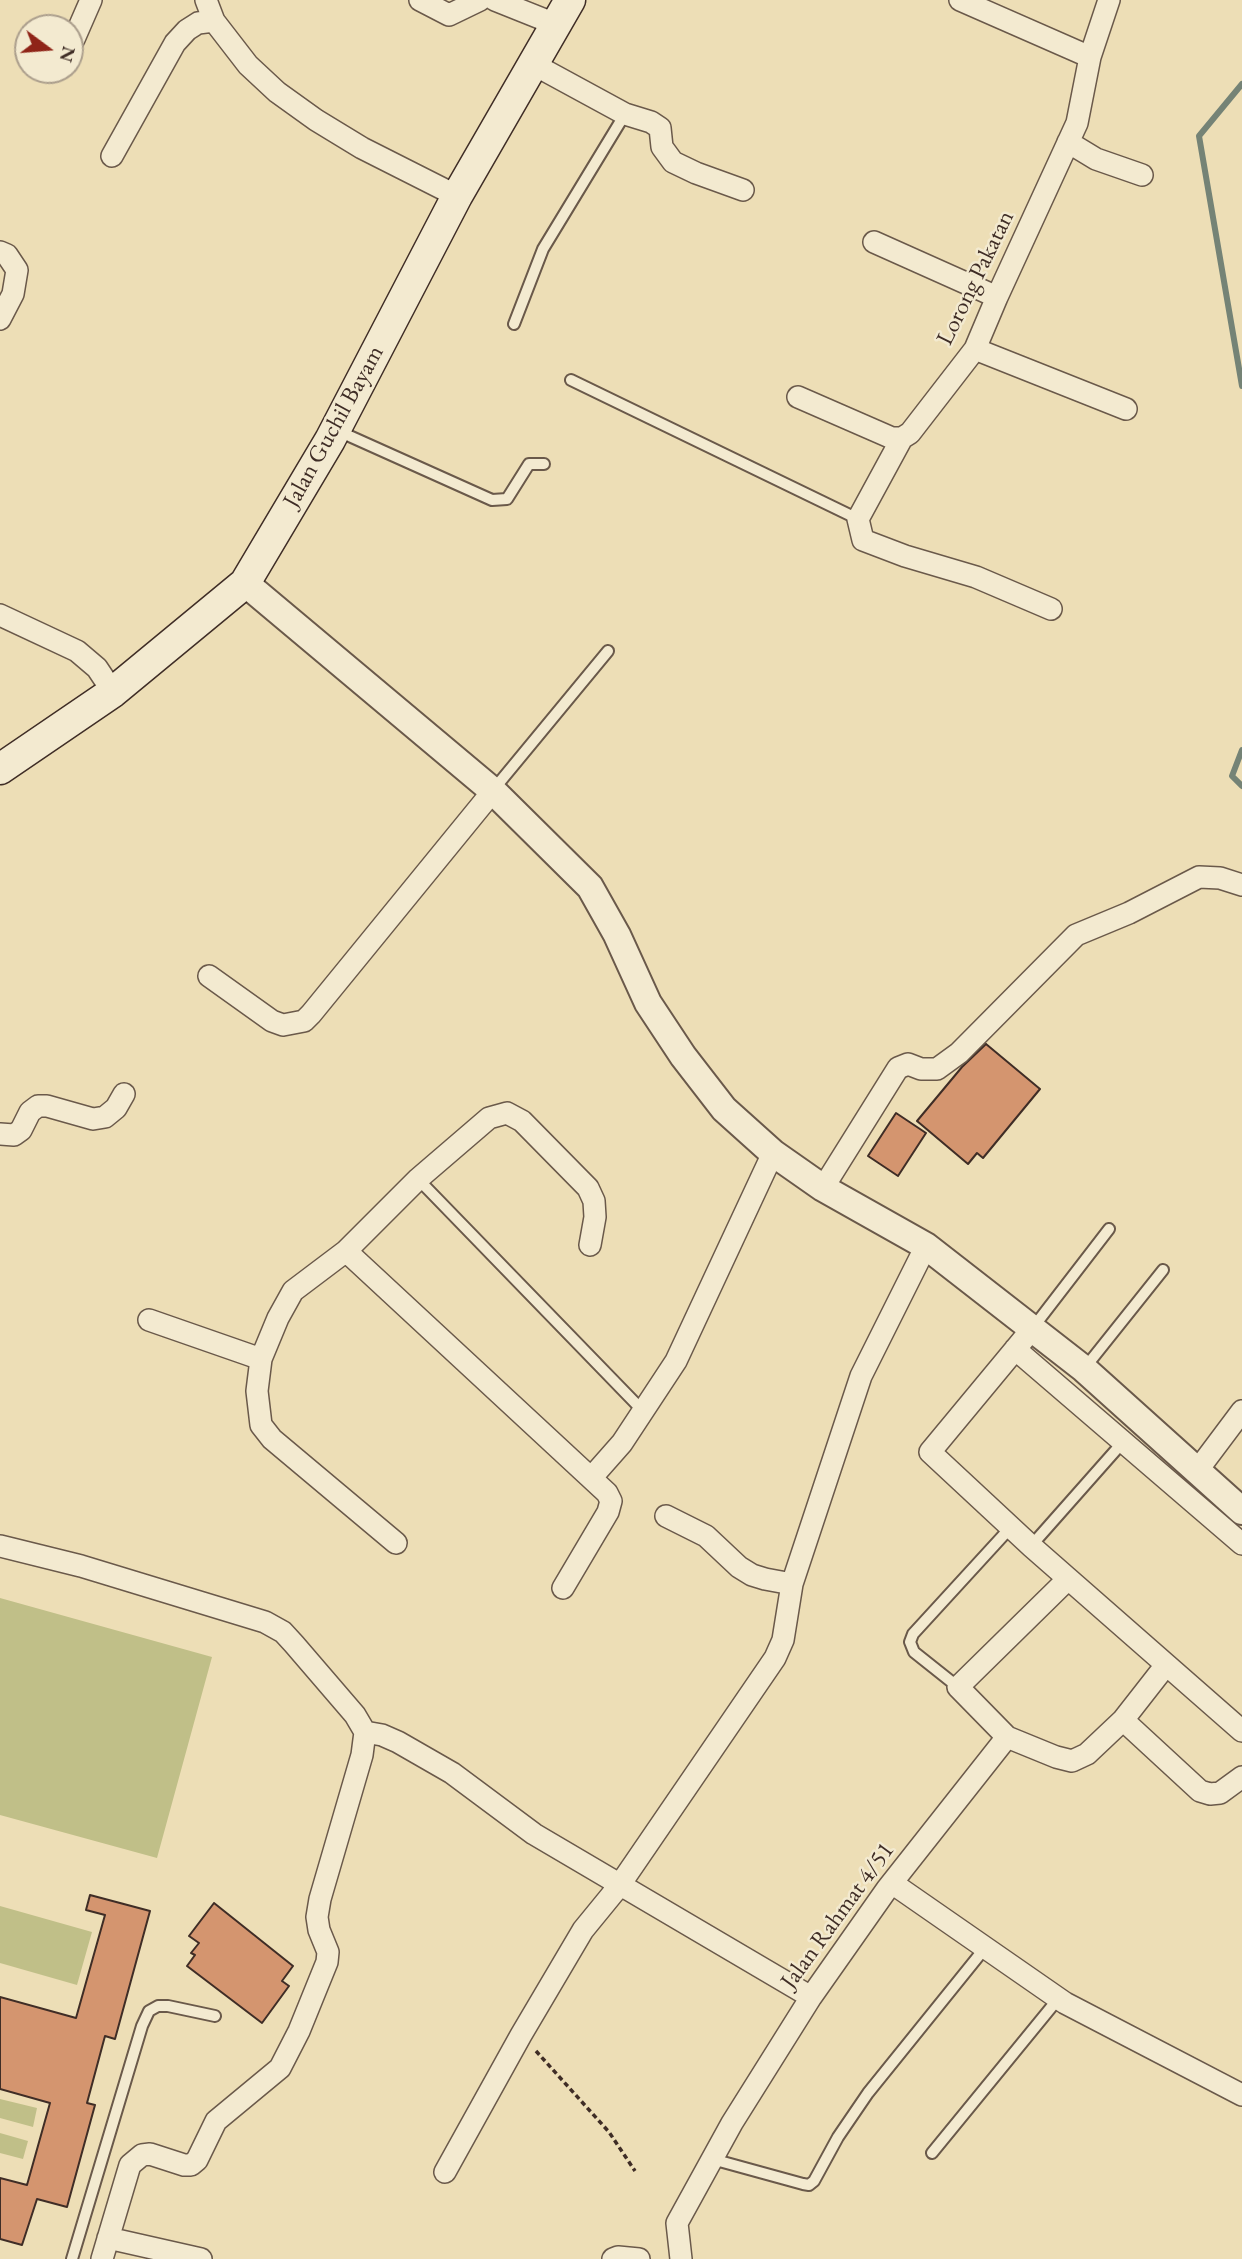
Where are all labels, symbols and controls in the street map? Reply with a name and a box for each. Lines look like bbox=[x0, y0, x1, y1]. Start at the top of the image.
north arrow bbox=[14, 14, 84, 84]
text: N bbox=[54, 44, 82, 65]
street label: Lorong Pakatan bbox=[931, 206, 1021, 350]
street label: Jalan Guchil Bayam bbox=[278, 341, 390, 513]
street label: Jalan Rahmat 4/51 bbox=[775, 1837, 901, 1995]

